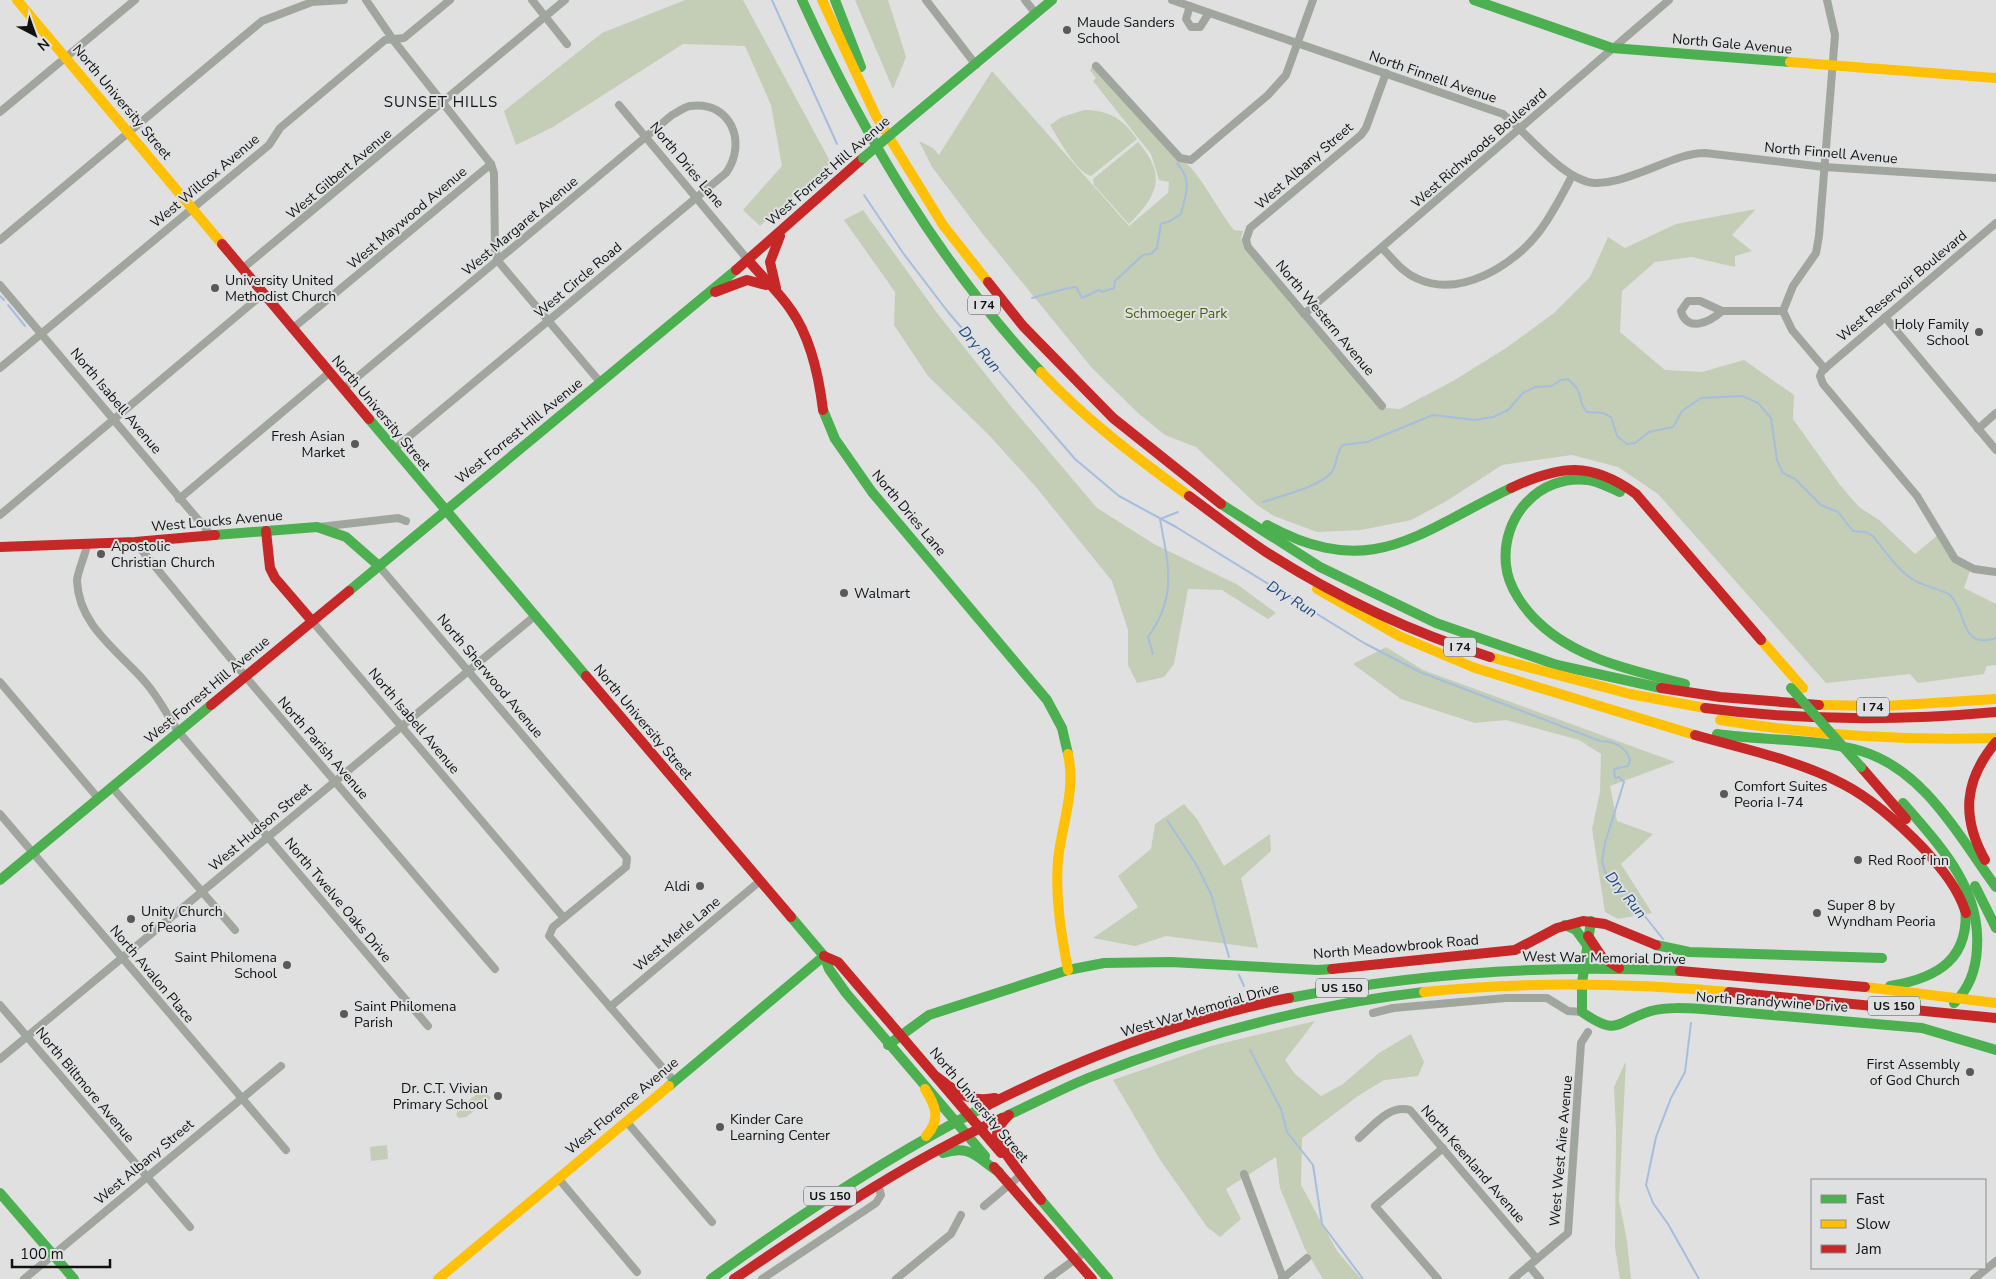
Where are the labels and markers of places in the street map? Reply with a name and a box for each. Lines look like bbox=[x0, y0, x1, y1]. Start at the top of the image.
place label: Maude Sanders School bbox=[1077, 13, 1175, 48]
marker: Maude Sanders School bbox=[1061, 24, 1073, 36]
place label: University United Methodist Church bbox=[225, 271, 336, 306]
marker: University United Methodist Church bbox=[209, 282, 221, 294]
place label: Holy Family School bbox=[1895, 315, 1970, 350]
marker: Holy Family School bbox=[1973, 326, 1985, 338]
place label: Fresh Asian Market bbox=[271, 427, 345, 462]
marker: Fresh Asian Market bbox=[349, 438, 361, 450]
place label: Apostolic Christian Church bbox=[111, 537, 215, 572]
marker: Apostolic Christian Church bbox=[95, 548, 107, 560]
place label: Walmart bbox=[854, 584, 910, 603]
marker: Walmart bbox=[838, 587, 850, 599]
place label: Comfort Suites Peoria I-74 bbox=[1734, 777, 1828, 812]
marker: Comfort Suites Peoria I-74 bbox=[1718, 788, 1730, 800]
place label: Red Roof Inn bbox=[1868, 851, 1949, 870]
marker: Red Roof Inn bbox=[1852, 854, 1864, 866]
place label: Aldi bbox=[664, 877, 690, 896]
marker: Aldi bbox=[694, 880, 706, 892]
place label: Super 8 by Wyndham Peoria bbox=[1827, 896, 1936, 931]
place label: Unity Church of Peoria bbox=[141, 902, 223, 937]
marker: Super 8 by Wyndham Peoria bbox=[1811, 907, 1823, 919]
marker: Unity Church of Peoria bbox=[125, 913, 137, 925]
place label: Saint Philomena School bbox=[175, 948, 278, 983]
marker: Saint Philomena School bbox=[281, 959, 293, 971]
place label: Saint Philomena Parish bbox=[354, 997, 456, 1032]
marker: Saint Philomena Parish bbox=[338, 1008, 350, 1020]
place label: First Assembly of God Church bbox=[1867, 1055, 1961, 1090]
marker: First Assembly of God Church bbox=[1964, 1066, 1976, 1078]
place label: Dr. C.T. Vivian Primary School bbox=[393, 1079, 489, 1114]
marker: Dr. C.T. Vivian Primary School bbox=[492, 1090, 504, 1102]
place label: Kinder Care Learning Center bbox=[730, 1110, 830, 1145]
marker: Kinder Care Learning Center bbox=[714, 1121, 726, 1133]

